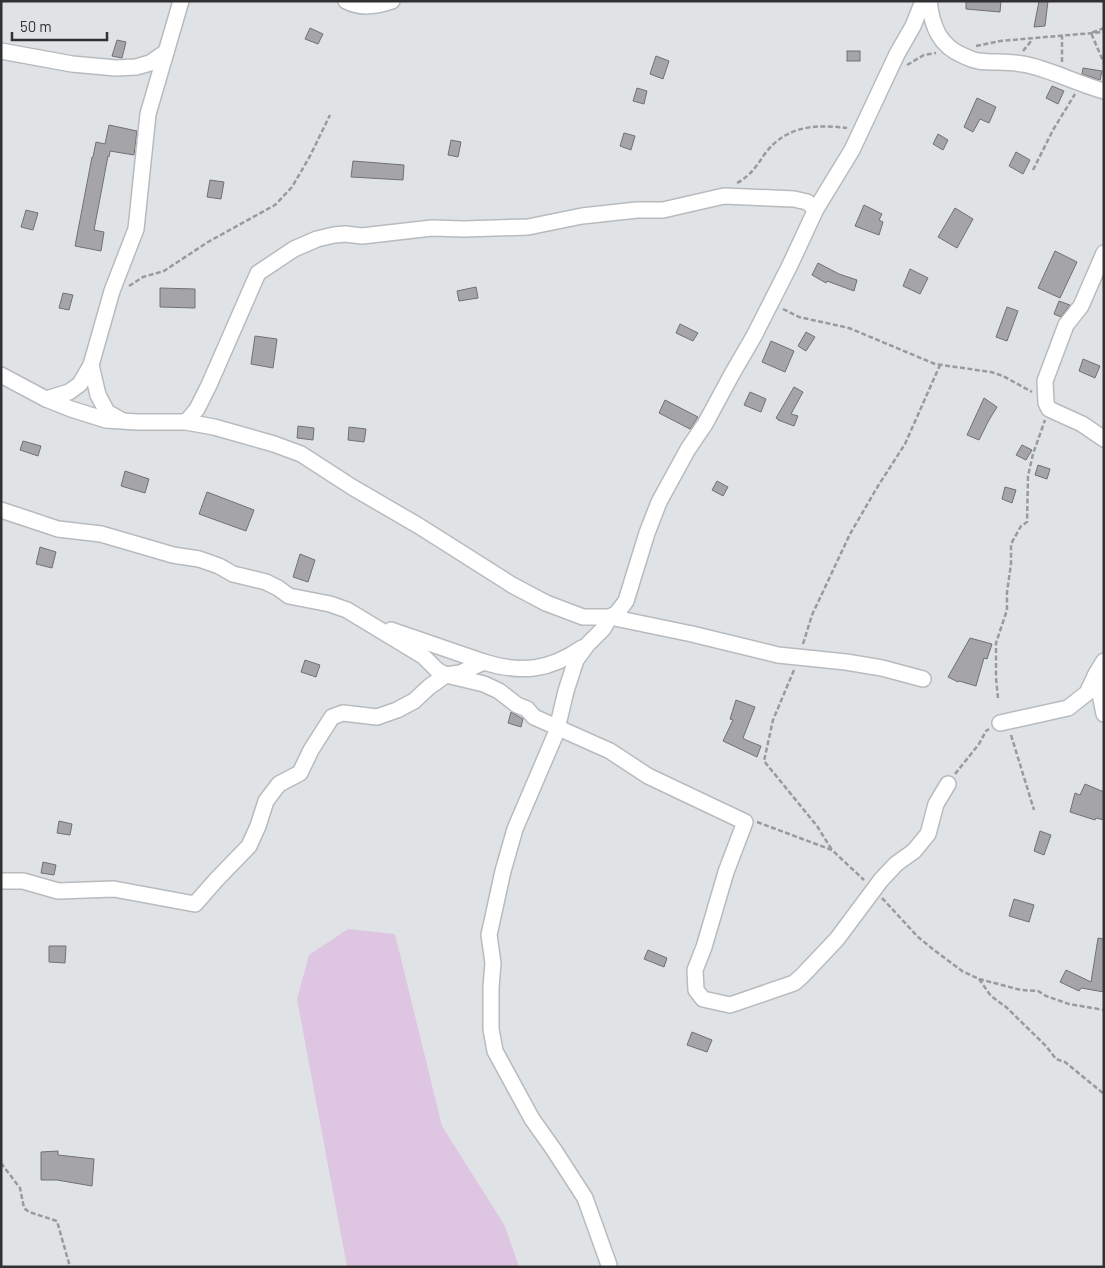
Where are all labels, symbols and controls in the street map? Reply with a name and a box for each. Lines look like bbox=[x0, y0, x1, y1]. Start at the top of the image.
scale bar bbox=[12, 10, 108, 42]
text: 50 m bbox=[20, 17, 52, 35]

